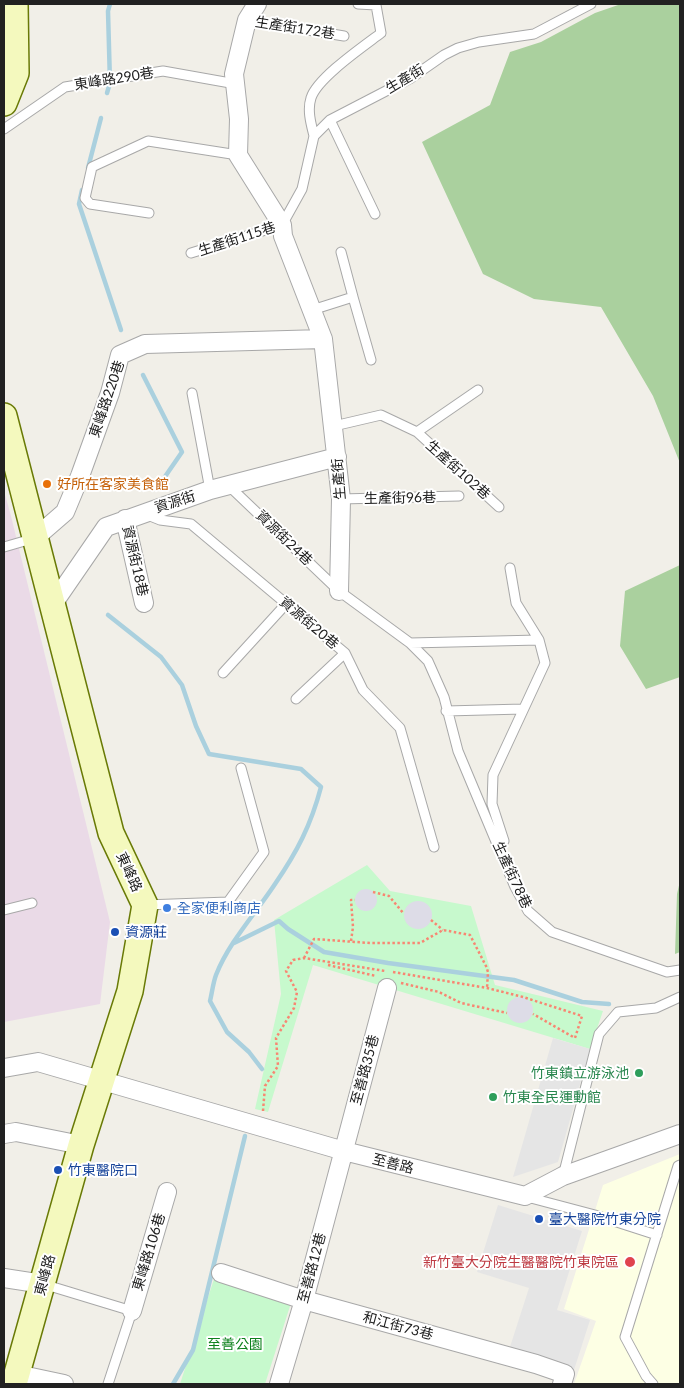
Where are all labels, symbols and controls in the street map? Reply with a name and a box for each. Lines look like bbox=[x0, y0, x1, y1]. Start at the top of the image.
street label: 生產街172巷 bbox=[254, 13, 336, 43]
street label: 生產街 bbox=[383, 61, 427, 97]
street label: 東峰路290巷 bbox=[73, 64, 155, 94]
street label: 生產街115巷 bbox=[196, 219, 278, 259]
street label: 東峰路220巷 bbox=[86, 358, 128, 440]
street label: 生產街102巷 bbox=[423, 437, 493, 503]
street label: 生產街 bbox=[329, 457, 349, 501]
place label: 好所在客家美食館 bbox=[57, 476, 169, 492]
marker: 好所在客家美食館 bbox=[41, 478, 53, 490]
street label: 資源街 bbox=[152, 488, 198, 516]
street label: 生產街96巷 bbox=[364, 489, 436, 507]
street label: 資源街24巷 bbox=[252, 507, 316, 569]
street label: 資源街18巷 bbox=[119, 524, 151, 598]
street label: 資源街20巷 bbox=[276, 593, 342, 653]
street label: 生產街78巷 bbox=[489, 839, 535, 911]
street label: 東峰路 bbox=[113, 849, 145, 895]
place label: 全家便利商店 bbox=[177, 900, 261, 916]
marker: 全家便利商店 bbox=[161, 902, 173, 914]
place label: 資源莊 bbox=[125, 924, 167, 940]
marker: 資源莊 bbox=[109, 926, 121, 938]
street label: 至善路35巷 bbox=[348, 1033, 382, 1107]
place label: 竹東鎮立游泳池 bbox=[531, 1065, 629, 1081]
marker: 竹東鎮立游泳池 bbox=[633, 1067, 645, 1079]
place label: 竹東全民運動館 bbox=[503, 1089, 601, 1105]
marker: 竹東全民運動館 bbox=[487, 1091, 499, 1103]
street label: 至善路 bbox=[371, 1151, 415, 1177]
place label: 竹東醫院口 bbox=[68, 1162, 138, 1178]
marker: 竹東醫院口 bbox=[52, 1164, 64, 1176]
street label: 東峰路106巷 bbox=[129, 1211, 169, 1293]
place label: 臺大醫院竹東分院 bbox=[549, 1211, 661, 1227]
marker: 臺大醫院竹東分院 bbox=[533, 1213, 545, 1225]
street label: 至善路12巷 bbox=[295, 1231, 329, 1305]
street label: 東峰路 bbox=[31, 1253, 59, 1297]
place label: 新竹臺大分院生醫醫院竹東院區 bbox=[423, 1254, 619, 1270]
marker: 新竹臺大分院生醫醫院竹東院區 bbox=[623, 1255, 637, 1269]
street label: 和江街73巷 bbox=[361, 1309, 435, 1343]
park label: 至善公園 bbox=[207, 1336, 263, 1352]

